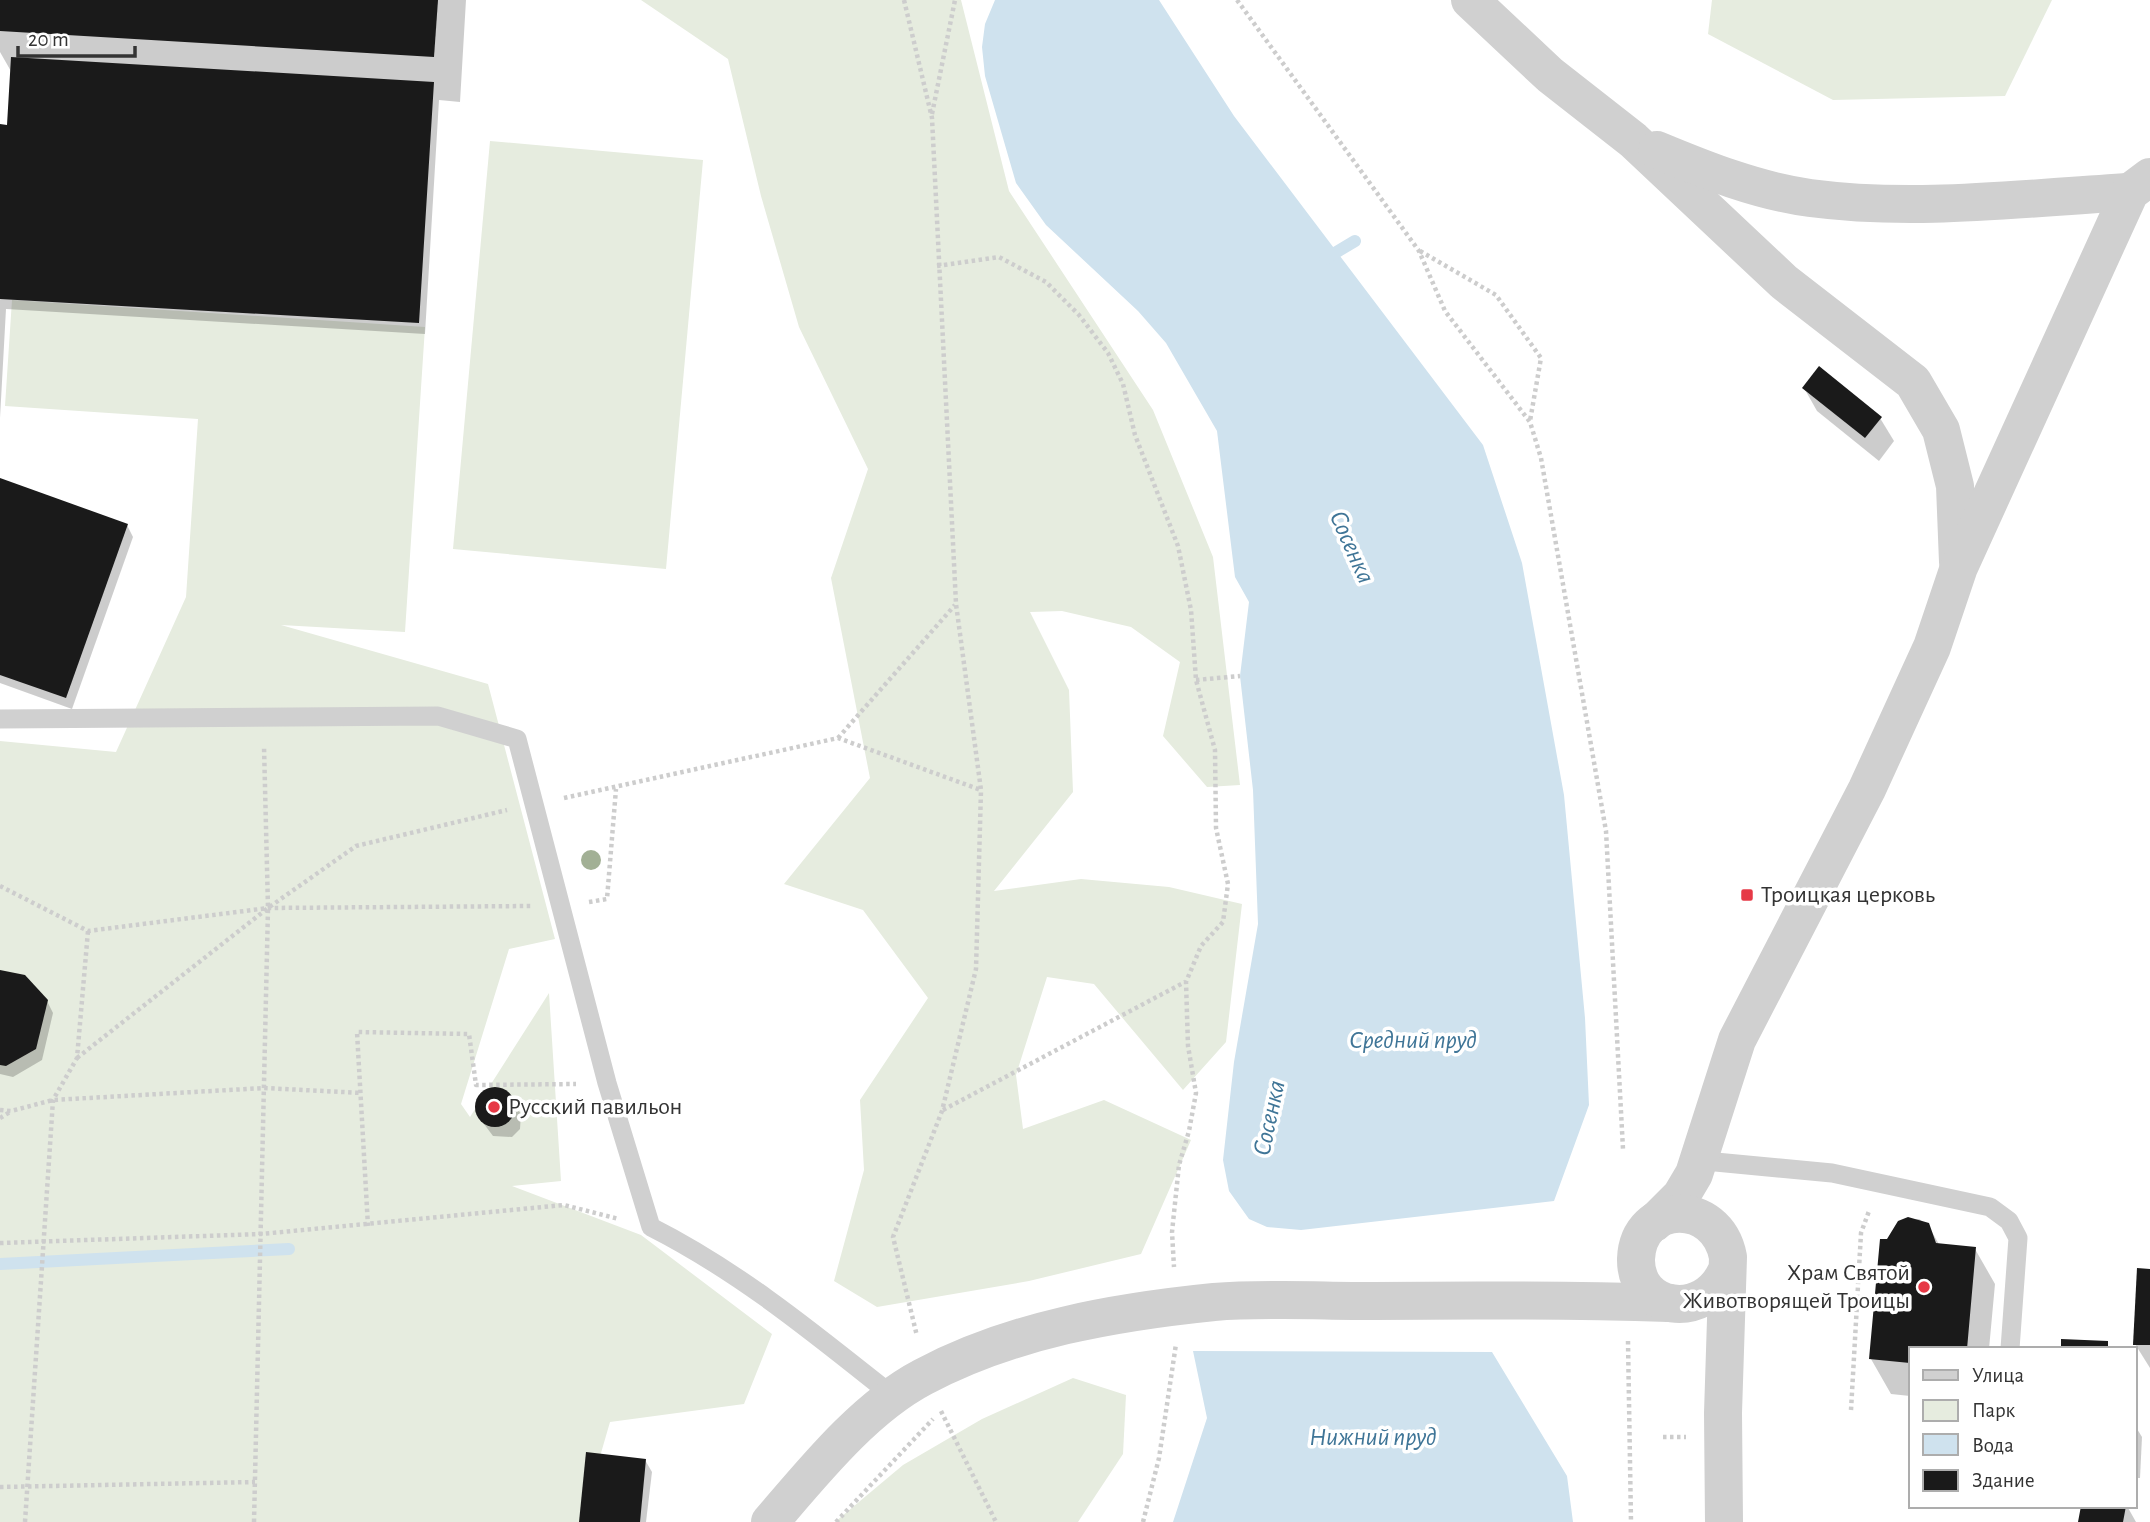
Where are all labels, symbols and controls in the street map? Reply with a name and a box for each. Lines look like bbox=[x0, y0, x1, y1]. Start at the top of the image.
scale bar bbox=[18, 14, 135, 58]
text: 20 m bbox=[28, 29, 69, 50]
water label: Сосенка bbox=[1325, 507, 1379, 587]
place label: Троицкая церковь bbox=[1761, 883, 1935, 907]
marker: Троицкая церковь bbox=[1739, 887, 1755, 903]
water label: Средний пруд bbox=[1349, 1027, 1477, 1053]
water label: Сосенка bbox=[1248, 1078, 1290, 1158]
place label: Русский павильон bbox=[508, 1095, 682, 1119]
marker: Русский павильон bbox=[486, 1099, 502, 1115]
place label: Храм Святой Животворящей Троицы bbox=[1683, 1261, 1910, 1313]
marker: Храм Святой Животворящей Троицы bbox=[1916, 1279, 1932, 1295]
legend bbox=[1909, 1347, 2136, 1508]
text: Улица bbox=[1972, 1365, 2025, 1386]
text: Парк bbox=[1972, 1400, 2016, 1421]
water label: Нижний пруд bbox=[1309, 1424, 1437, 1450]
text: Вода bbox=[1972, 1435, 2014, 1456]
text: Здание bbox=[1972, 1470, 2035, 1491]

